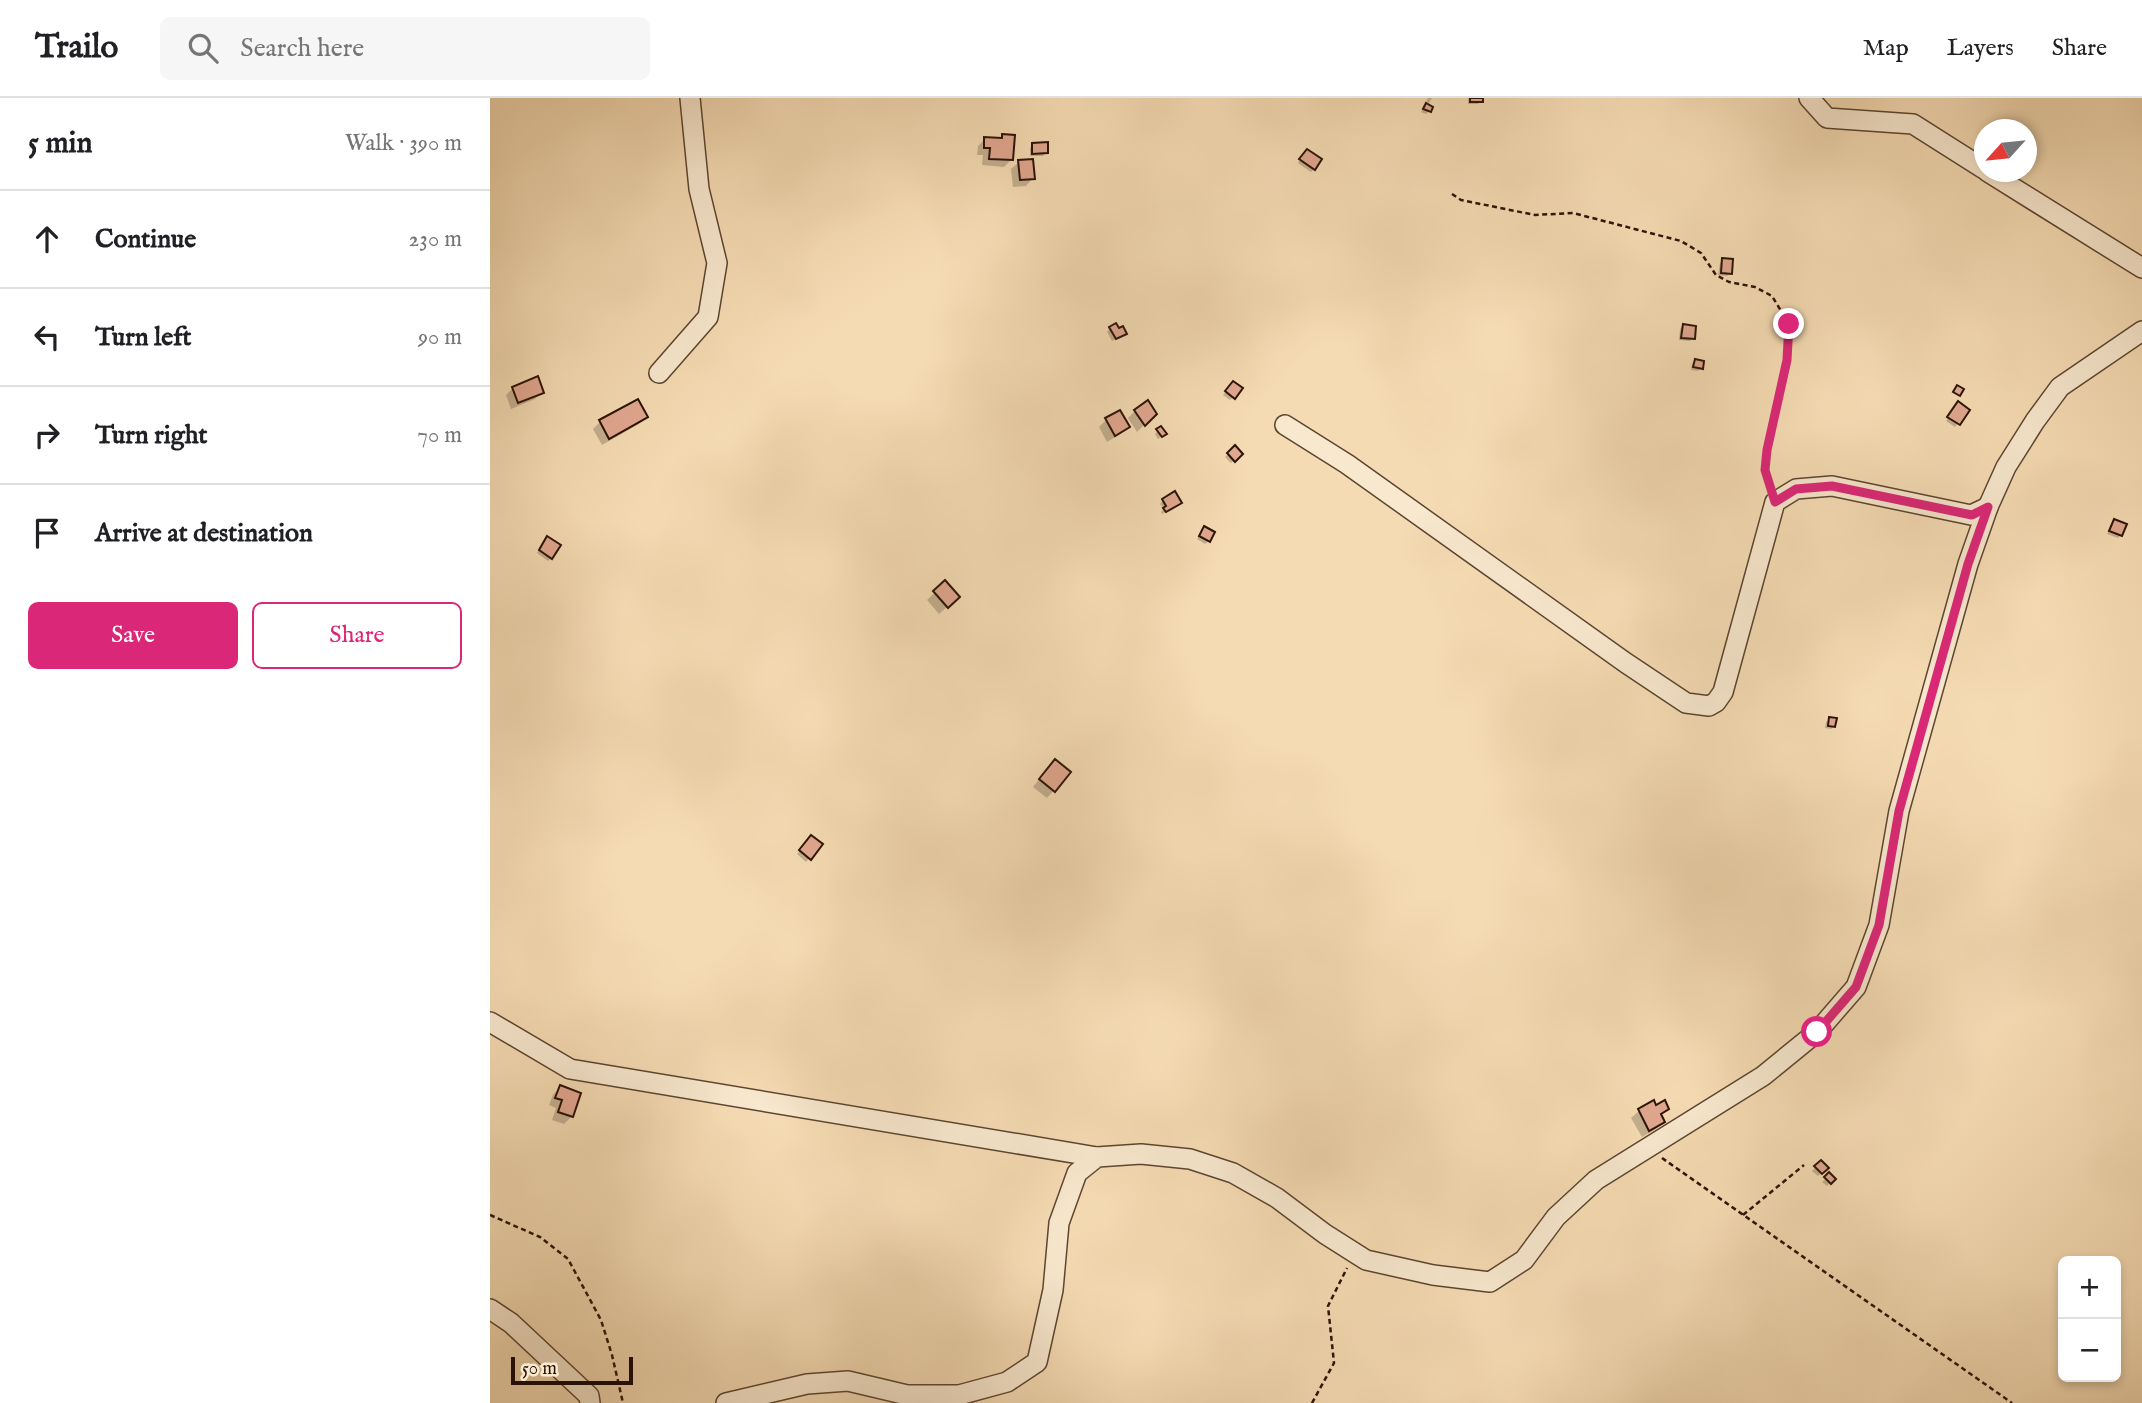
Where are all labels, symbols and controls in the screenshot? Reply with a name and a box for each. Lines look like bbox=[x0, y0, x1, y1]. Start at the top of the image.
search box bbox=[160, 17, 650, 80]
text: Trailo bbox=[35, 27, 118, 69]
icon: search bbox=[184, 29, 222, 67]
text: Search here bbox=[240, 32, 364, 65]
text: Map bbox=[1863, 33, 1909, 64]
text: Layers bbox=[1947, 33, 2014, 64]
text: Share bbox=[2052, 33, 2107, 64]
north arrow bbox=[1974, 119, 2037, 182]
text: 5 min bbox=[28, 125, 93, 163]
text: Walk · 390 m bbox=[345, 129, 462, 158]
icon: ahead bbox=[28, 220, 66, 258]
text: Continue bbox=[95, 223, 196, 256]
text: 230 m bbox=[409, 225, 462, 254]
route end bbox=[1773, 308, 1804, 339]
icon: left bbox=[28, 318, 66, 356]
text: Turn left bbox=[95, 321, 192, 354]
text: 90 m bbox=[418, 323, 462, 352]
icon: right bbox=[28, 416, 66, 454]
text: Turn right bbox=[95, 419, 208, 452]
text: 70 m bbox=[417, 421, 462, 450]
icon: arrive bbox=[28, 514, 66, 552]
text: Arrive at destination bbox=[95, 517, 313, 550]
button: Save bbox=[28, 602, 238, 669]
button: Share bbox=[252, 602, 462, 669]
route start bbox=[1801, 1016, 1832, 1047]
map controls bbox=[2058, 1256, 2121, 1382]
button: + bbox=[2058, 1256, 2121, 1319]
button: − bbox=[2058, 1319, 2121, 1382]
scale bar bbox=[511, 1354, 634, 1386]
text: 50 m bbox=[522, 1357, 557, 1381]

